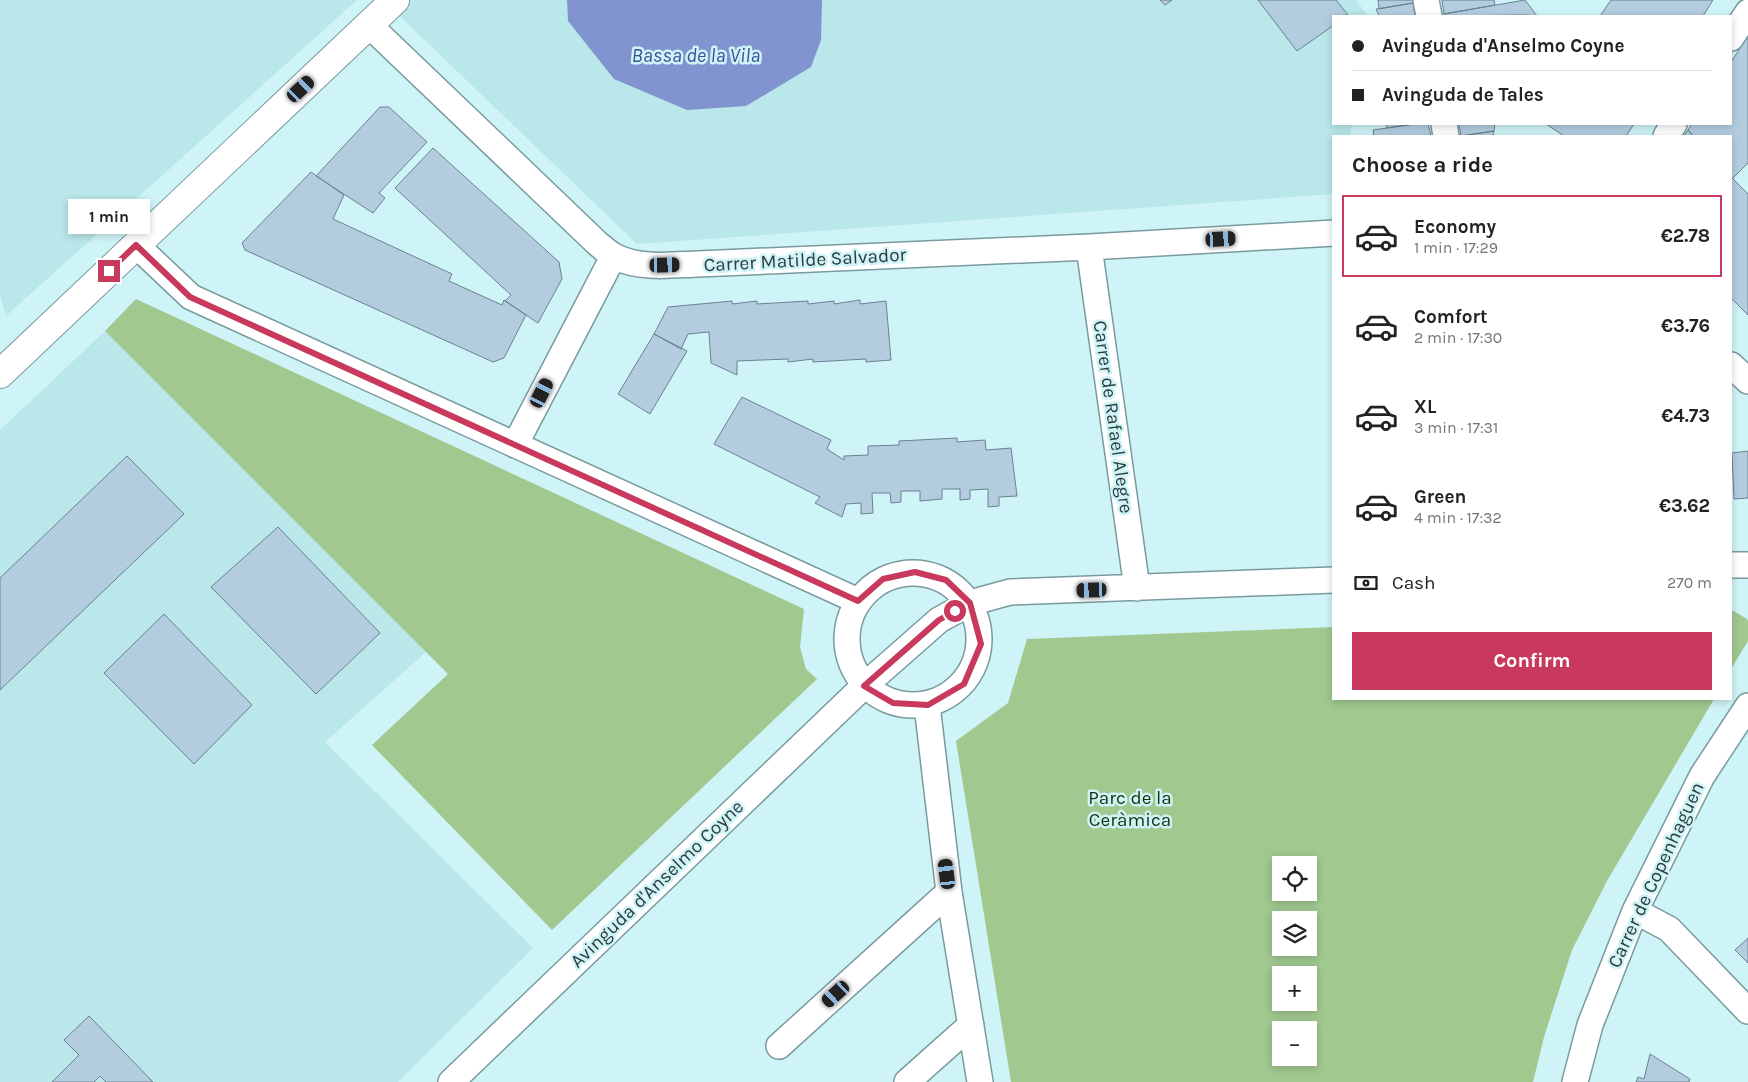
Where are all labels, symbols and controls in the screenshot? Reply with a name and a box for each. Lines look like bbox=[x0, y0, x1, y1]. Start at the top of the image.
text: Avinguda d'Anselmo Coyne bbox=[1382, 35, 1625, 57]
water label: Bassa de la Vila bbox=[632, 44, 760, 67]
car bbox=[284, 73, 317, 105]
text: Avinguda de Tales bbox=[1382, 84, 1544, 106]
text: Choose a ride bbox=[1352, 152, 1493, 178]
callout: 1 min bbox=[68, 198, 150, 234]
text: 1 min bbox=[89, 207, 129, 226]
icon: car bbox=[1354, 214, 1399, 259]
text: Economy bbox=[1414, 216, 1496, 238]
text: €2.78 bbox=[1661, 225, 1710, 247]
car bbox=[1205, 231, 1236, 247]
text: 1 min · 17:29 bbox=[1414, 238, 1498, 257]
street label: Carrer Matilde Salvador bbox=[703, 244, 907, 276]
car bbox=[649, 257, 680, 273]
route end bbox=[98, 260, 120, 282]
icon: car bbox=[1354, 304, 1399, 349]
text: Comfort bbox=[1414, 306, 1488, 328]
text: €3.76 bbox=[1661, 315, 1710, 337]
street label: Carrer de Rafael Alegre bbox=[1089, 319, 1137, 515]
text: 2 min · 17:30 bbox=[1414, 328, 1502, 347]
car bbox=[528, 376, 555, 410]
icon: car bbox=[1354, 394, 1399, 439]
text: XL bbox=[1414, 396, 1436, 418]
text: €4.73 bbox=[1661, 405, 1710, 427]
text: 3 min · 17:31 bbox=[1414, 418, 1498, 437]
icon: car bbox=[1354, 484, 1399, 529]
text: Green bbox=[1414, 486, 1466, 508]
text: €3.62 bbox=[1659, 495, 1710, 517]
text: 4 min · 17:32 bbox=[1414, 508, 1502, 527]
icon: cash bbox=[1352, 569, 1380, 597]
text: Cash bbox=[1392, 572, 1436, 594]
text: 270 m bbox=[1667, 573, 1712, 592]
car bbox=[1076, 582, 1107, 598]
route start bbox=[944, 600, 966, 622]
button: Confirm bbox=[1352, 632, 1712, 690]
street label: Carrer de Copenhaguen bbox=[1603, 779, 1709, 971]
park label: Parc de la Ceràmica bbox=[1088, 787, 1172, 831]
street label: Avinguda d'Anselmo Coyne bbox=[566, 796, 748, 972]
map controls bbox=[1272, 856, 1317, 1066]
button: locate bbox=[1272, 856, 1317, 901]
car bbox=[937, 858, 956, 890]
button: layers bbox=[1272, 911, 1317, 956]
button: + bbox=[1272, 966, 1317, 1011]
car bbox=[819, 978, 852, 1010]
button: − bbox=[1272, 1021, 1317, 1066]

